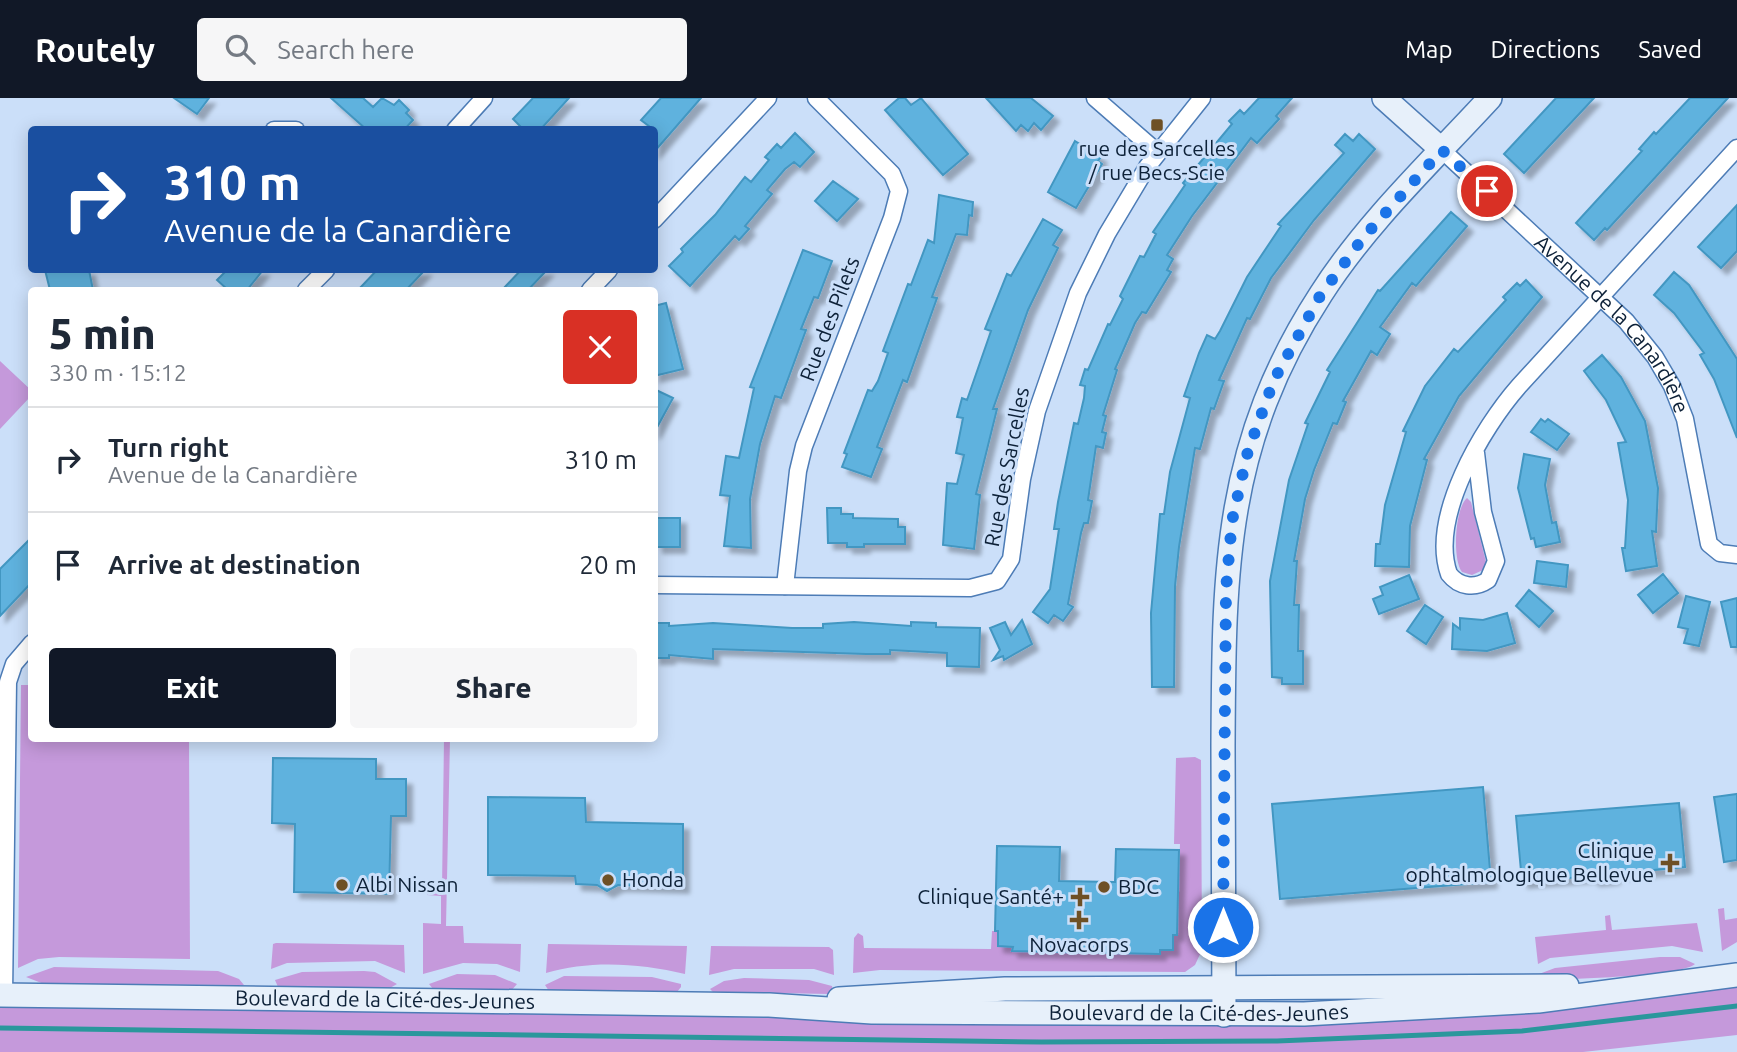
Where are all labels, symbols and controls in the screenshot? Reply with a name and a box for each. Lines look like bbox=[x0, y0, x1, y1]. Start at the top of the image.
search box bbox=[197, 18, 687, 81]
icon: search bbox=[221, 30, 259, 68]
text: Routely bbox=[35, 31, 155, 68]
text: Search here bbox=[277, 35, 415, 64]
text: Map bbox=[1405, 36, 1452, 63]
text: Directions bbox=[1490, 36, 1600, 63]
text: Saved bbox=[1638, 36, 1702, 63]
marker: rue des Sarcelles / rue Becs-Scie bbox=[1149, 117, 1165, 133]
place label: rue des Sarcelles / rue Becs-Scie bbox=[1079, 136, 1235, 184]
icon: right bbox=[49, 154, 140, 245]
text: 310 m bbox=[164, 154, 301, 209]
pin bbox=[1457, 161, 1517, 221]
icon: arrive bbox=[1468, 172, 1506, 210]
text: Avenue de la Canardière bbox=[164, 212, 512, 248]
street label: Avenue de la Canardière bbox=[1530, 229, 1694, 416]
street label: Rue des Pilets bbox=[794, 253, 864, 384]
text: 5 min bbox=[49, 310, 156, 357]
button: close bbox=[563, 310, 637, 384]
text: 330 m · 15:12 bbox=[49, 360, 187, 385]
street label: Rue des Sarcelles bbox=[979, 385, 1033, 549]
text: Turn right bbox=[108, 433, 229, 462]
icon: right bbox=[49, 441, 87, 479]
text: 310 m bbox=[565, 445, 637, 474]
text: Avenue de la Canardière bbox=[108, 462, 358, 487]
icon: arrive bbox=[49, 546, 87, 584]
text: Arrive at destination bbox=[108, 550, 361, 579]
text: 20 m bbox=[579, 550, 637, 579]
button: Exit bbox=[49, 648, 336, 728]
button: Share bbox=[350, 648, 637, 728]
place label: Clinique ophtalmologique Bellevue bbox=[1406, 838, 1654, 886]
marker: Clinique ophtalmologique Bellevue bbox=[1660, 853, 1680, 873]
place label: Honda bbox=[622, 867, 684, 891]
place label: Albi Nissan bbox=[356, 872, 458, 896]
marker: Honda bbox=[600, 872, 616, 888]
place label: BDC bbox=[1118, 874, 1159, 898]
marker: Albi Nissan bbox=[334, 877, 350, 893]
marker: BDC bbox=[1096, 879, 1112, 895]
place label: Clinique Santé+ bbox=[917, 884, 1064, 908]
marker: Clinique Santé+ bbox=[1070, 887, 1090, 907]
position arrow bbox=[1186, 890, 1260, 964]
marker: Novacorps bbox=[1069, 910, 1089, 930]
place label: Novacorps bbox=[1029, 932, 1129, 956]
street label: Boulevard de la Cité-des-Jeunes bbox=[235, 985, 535, 1013]
street label: Boulevard de la Cité-des-Jeunes bbox=[1049, 999, 1349, 1025]

